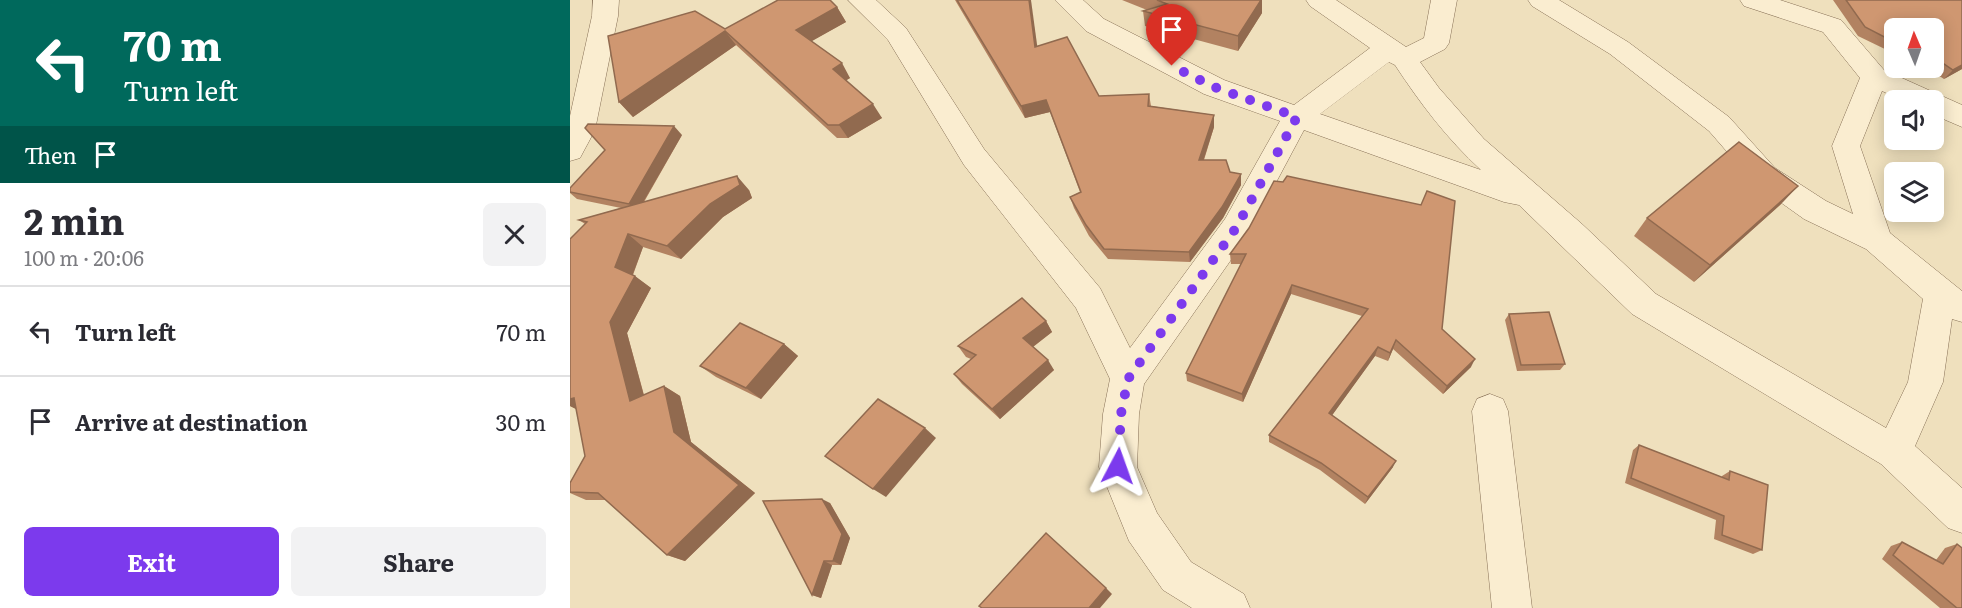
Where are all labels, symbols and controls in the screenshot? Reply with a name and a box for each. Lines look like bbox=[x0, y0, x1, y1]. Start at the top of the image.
pin bbox=[1146, 4, 1197, 66]
text: 70 m bbox=[123, 12, 222, 74]
icon: arrive bbox=[1155, 13, 1188, 46]
north arrow bbox=[1884, 18, 1944, 78]
map controls bbox=[1884, 18, 1944, 222]
icon: left bbox=[24, 24, 102, 102]
text: Turn left bbox=[123, 69, 238, 109]
button: sound bbox=[1884, 90, 1944, 150]
text: Then bbox=[24, 138, 77, 171]
icon: arrive bbox=[89, 138, 122, 171]
button: layers bbox=[1884, 162, 1944, 222]
text: 2 min bbox=[24, 193, 125, 246]
button: close bbox=[483, 203, 546, 266]
text: 100 m · 20:06 bbox=[24, 242, 144, 272]
icon: left bbox=[24, 315, 57, 348]
text: Turn left bbox=[75, 315, 176, 348]
text: 70 m bbox=[496, 315, 546, 348]
icon: arrive bbox=[24, 405, 57, 438]
text: Arrive at destination bbox=[75, 405, 308, 438]
text: 30 m bbox=[496, 405, 546, 438]
position arrow bbox=[1086, 434, 1150, 498]
button: Exit bbox=[24, 527, 279, 596]
button: Share bbox=[291, 527, 546, 596]

